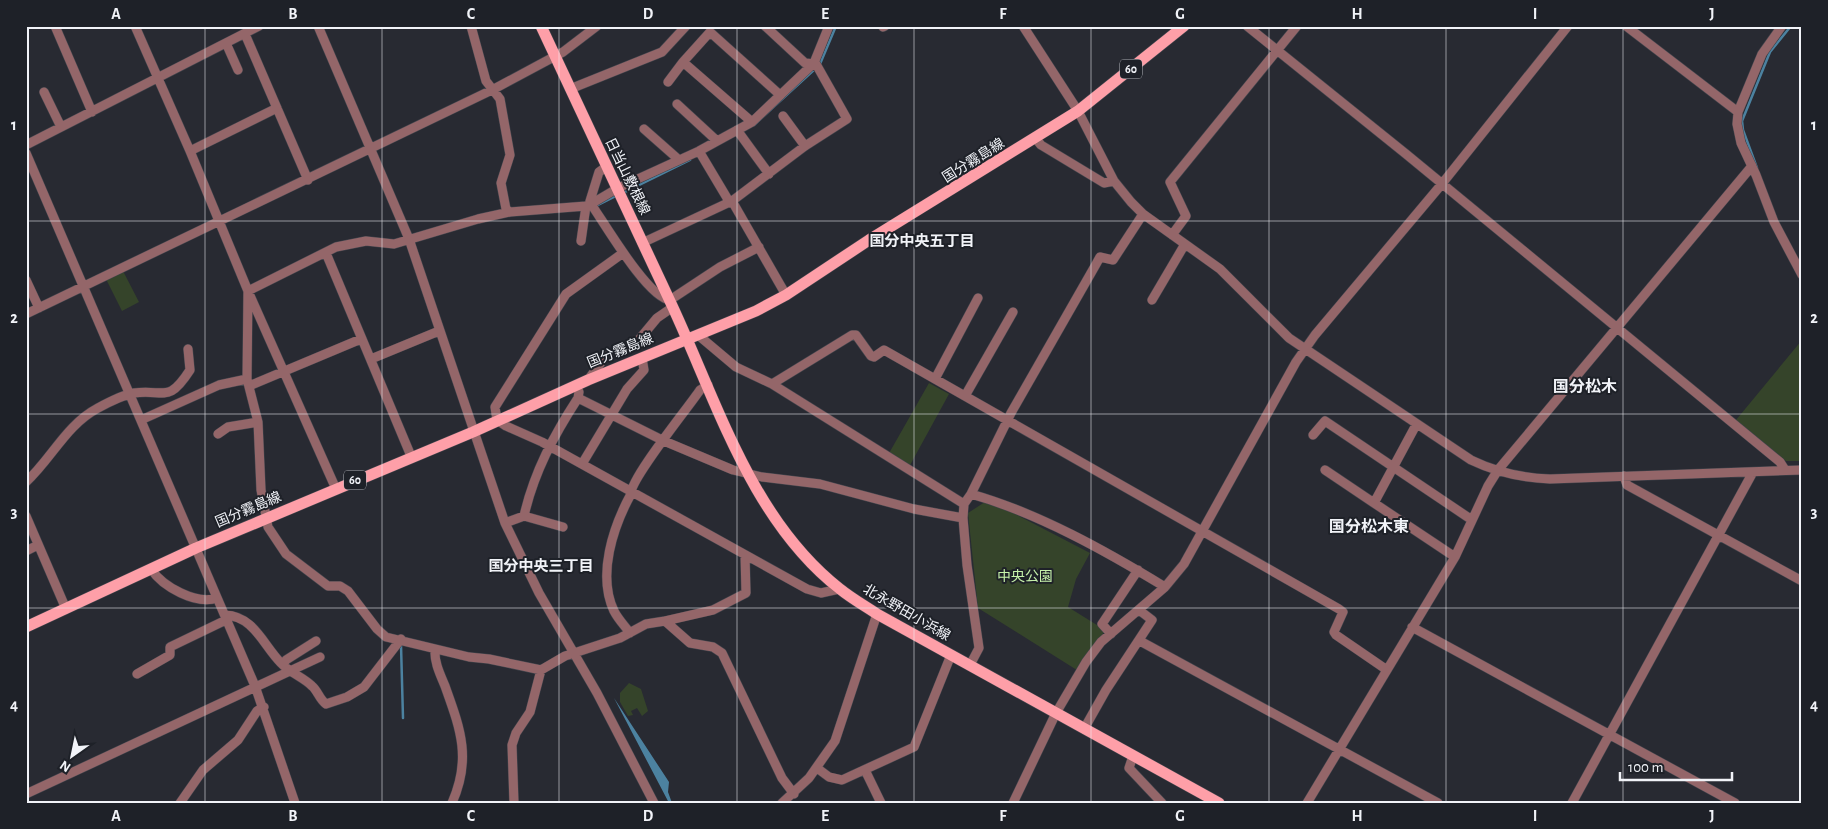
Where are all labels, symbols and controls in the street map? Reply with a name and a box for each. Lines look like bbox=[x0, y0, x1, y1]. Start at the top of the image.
text: A bbox=[111, 6, 121, 22]
text: B bbox=[288, 6, 298, 22]
text: C bbox=[467, 6, 476, 22]
text: D bbox=[643, 6, 654, 22]
text: E bbox=[821, 6, 829, 22]
text: F bbox=[999, 6, 1007, 22]
text: G bbox=[1175, 6, 1185, 22]
text: H bbox=[1351, 6, 1363, 22]
text: I bbox=[1533, 6, 1537, 22]
text: J bbox=[1709, 6, 1715, 22]
road number: 60 bbox=[1120, 60, 1142, 78]
text: 1 bbox=[11, 117, 17, 133]
text: 1 bbox=[1811, 117, 1817, 133]
street label: 日当山敷根線 bbox=[602, 135, 654, 217]
street label: 国分霧島線 bbox=[940, 136, 1007, 185]
district label: 国分中央五丁目 bbox=[869, 233, 975, 249]
text: 2 bbox=[10, 310, 18, 326]
text: 2 bbox=[1810, 310, 1818, 326]
street label: 国分霧島線 bbox=[585, 330, 655, 371]
district label: 国分松木 bbox=[1553, 378, 1617, 395]
road number: 60 bbox=[344, 470, 366, 490]
street label: 国分霧島線 bbox=[213, 489, 283, 530]
text: 3 bbox=[11, 504, 18, 520]
text: 3 bbox=[1811, 504, 1818, 520]
district label: 国分松木東 bbox=[1329, 518, 1409, 535]
district label: 国分中央三丁目 bbox=[488, 558, 594, 574]
park label: 中央公園 bbox=[997, 569, 1053, 584]
street label: 北永野田小浜線 bbox=[861, 581, 953, 643]
text: 4 bbox=[10, 697, 18, 713]
text: 4 bbox=[1810, 697, 1818, 713]
north arrow bbox=[48, 732, 98, 782]
scale bar bbox=[1620, 749, 1733, 781]
text: N bbox=[58, 758, 73, 775]
text: 100 m bbox=[1628, 760, 1663, 775]
text: A bbox=[111, 808, 121, 824]
text: B bbox=[288, 808, 298, 824]
text: C bbox=[467, 808, 476, 824]
text: D bbox=[643, 808, 654, 824]
text: E bbox=[821, 808, 829, 824]
text: F bbox=[999, 808, 1007, 824]
text: G bbox=[1175, 808, 1185, 824]
text: H bbox=[1351, 808, 1363, 824]
text: I bbox=[1533, 808, 1537, 824]
text: J bbox=[1709, 808, 1715, 824]

